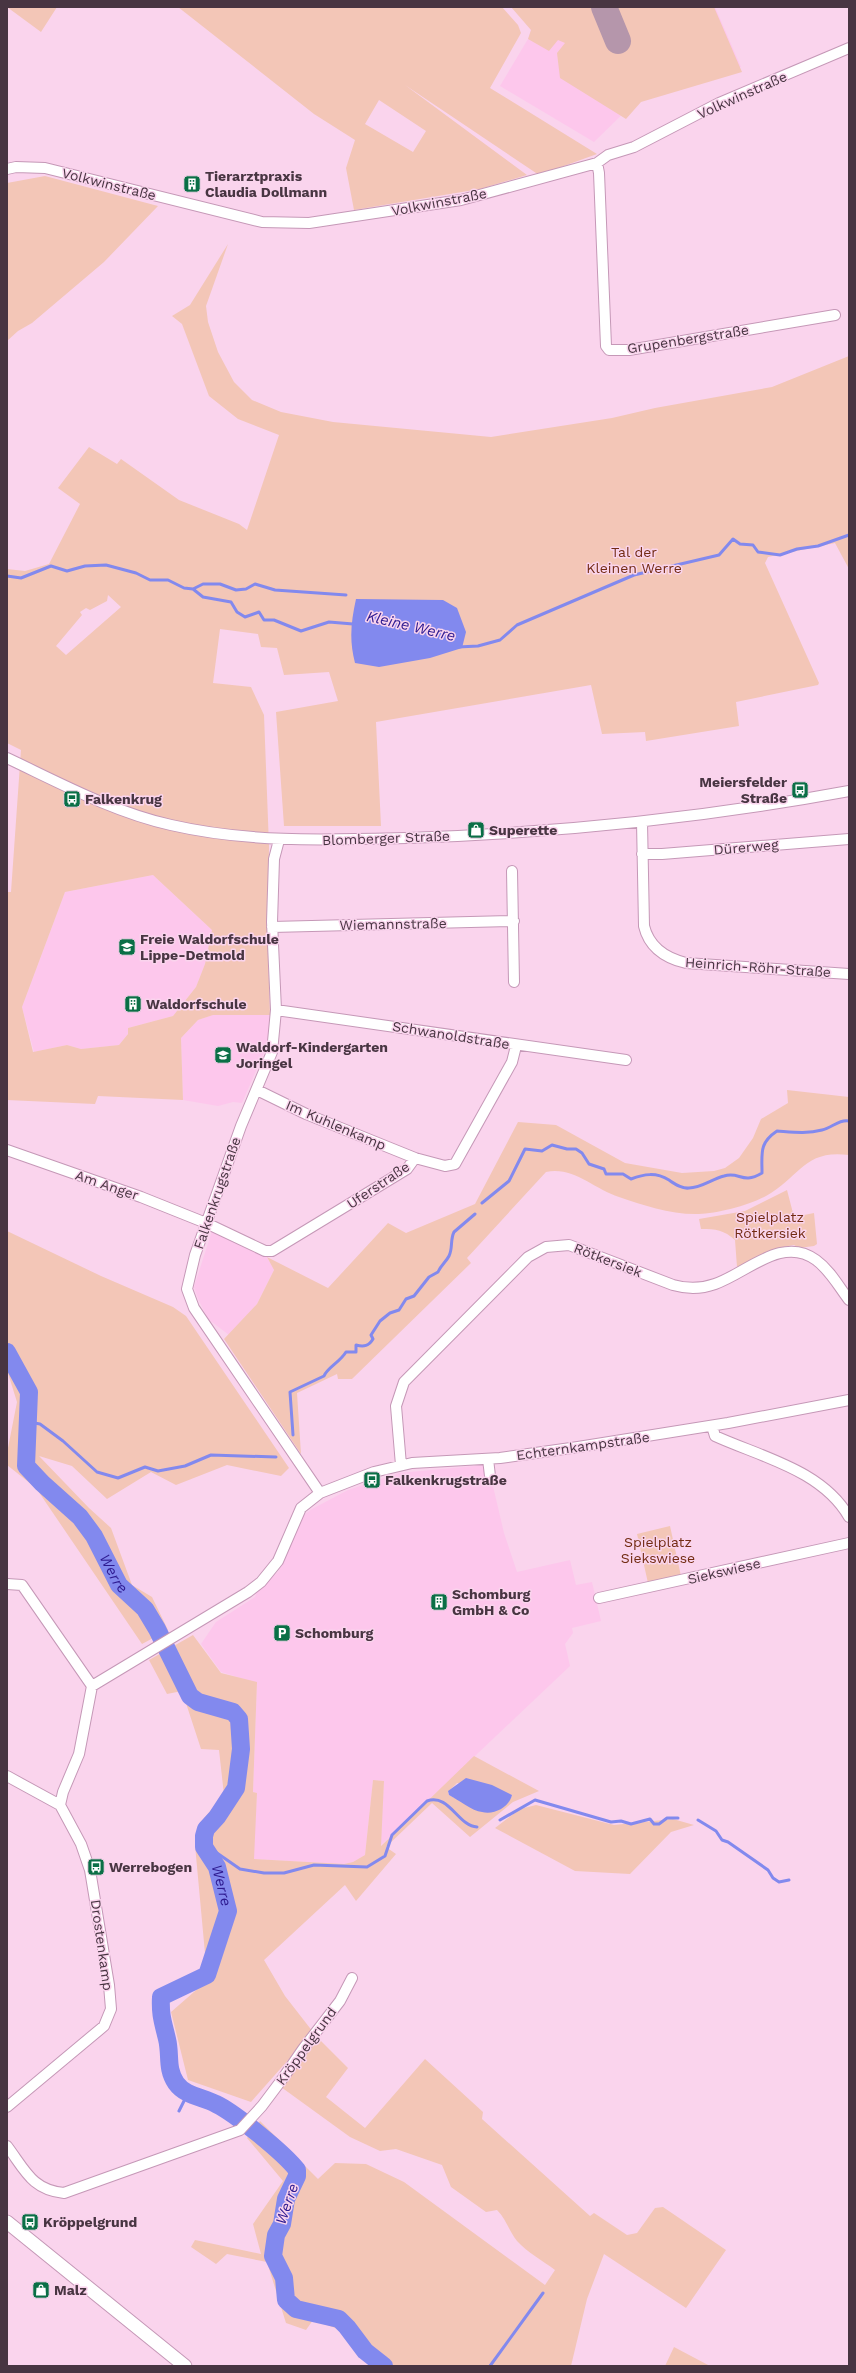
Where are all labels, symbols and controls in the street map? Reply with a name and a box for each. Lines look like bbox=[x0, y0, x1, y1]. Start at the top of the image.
street label: Volkwinstraße bbox=[695, 68, 789, 122]
street label: Volkwinstraße bbox=[60, 165, 158, 203]
place label: Tierarztpraxis Claudia Dollmann bbox=[205, 168, 327, 200]
building icon: Tierarztpraxis Claudia Dollmann bbox=[182, 174, 202, 194]
street label: Volkwinstraße bbox=[390, 185, 488, 219]
street label: Grupenbergstraße bbox=[626, 321, 750, 357]
park label: Tal der Kleinen Werre bbox=[586, 544, 682, 576]
water label: Kleine Werre bbox=[365, 607, 457, 645]
place label: Meiersfelder Straße bbox=[699, 774, 787, 806]
bus stop icon: Meiersfelder Straße bbox=[790, 780, 810, 800]
bus stop icon: Falkenkrug bbox=[62, 789, 82, 809]
place label: Falkenkrug bbox=[85, 791, 162, 807]
shop icon: Superette bbox=[466, 820, 486, 840]
place label: Superette bbox=[489, 822, 557, 838]
street label: Blomberger Straße bbox=[322, 828, 450, 848]
street label: Dürerweg bbox=[713, 836, 780, 858]
street label: Wiemannstraße bbox=[339, 915, 447, 933]
place label: Freie Waldorfschule Lippe-Detmold bbox=[140, 931, 279, 963]
school or university icon: Freie Waldorfschule Lippe-Detmold bbox=[117, 937, 137, 957]
street label: Heinrich-Röhr-Straße bbox=[684, 954, 832, 980]
building icon: Waldorfschule bbox=[123, 994, 143, 1014]
place label: Waldorfschule bbox=[146, 996, 247, 1012]
street label: Schwanoldstraße bbox=[391, 1018, 511, 1052]
place label: Waldorf-Kindergarten Joringel bbox=[236, 1039, 388, 1071]
school or university icon: Waldorf-Kindergarten Joringel bbox=[213, 1045, 233, 1065]
street label: Im Kuhlenkamp bbox=[284, 1097, 388, 1153]
street label: Falkenkrugstraße bbox=[190, 1135, 244, 1251]
street label: Uferstraße bbox=[344, 1158, 412, 1212]
street label: Am Anger bbox=[73, 1167, 141, 1203]
park label: Spielplatz Rötkersiek bbox=[734, 1209, 806, 1241]
street label: Rötkersiek bbox=[572, 1240, 644, 1280]
street label: Echternkampstraße bbox=[515, 1429, 651, 1463]
bus stop icon: Falkenkrugstraße bbox=[362, 1470, 382, 1490]
place label: Falkenkrugstraße bbox=[385, 1472, 507, 1488]
park label: Spielplatz Siekswiese bbox=[621, 1534, 695, 1566]
water label: Werre bbox=[96, 1551, 131, 1597]
street label: Siekswiese bbox=[686, 1555, 762, 1587]
place label: Schomburg GmbH & Co bbox=[452, 1586, 531, 1618]
building icon: Schomburg GmbH & Co bbox=[429, 1592, 449, 1612]
parking icon: Schomburg bbox=[272, 1623, 292, 1643]
place label: Schomburg bbox=[295, 1625, 374, 1641]
bus stop icon: Werrebogen bbox=[86, 1857, 106, 1877]
place label: Werrebogen bbox=[109, 1859, 192, 1875]
water label: Werre bbox=[208, 1863, 235, 1908]
street label: Drostenkamp bbox=[88, 1898, 116, 1992]
street label: Kröppelgrund bbox=[272, 2004, 340, 2088]
water label: Werre bbox=[272, 2181, 302, 2227]
bus stop icon: Kröppelgrund bbox=[20, 2212, 40, 2232]
place label: Kröppelgrund bbox=[43, 2214, 137, 2230]
shop icon: Malz bbox=[31, 2280, 51, 2300]
place label: Malz bbox=[54, 2282, 87, 2298]

